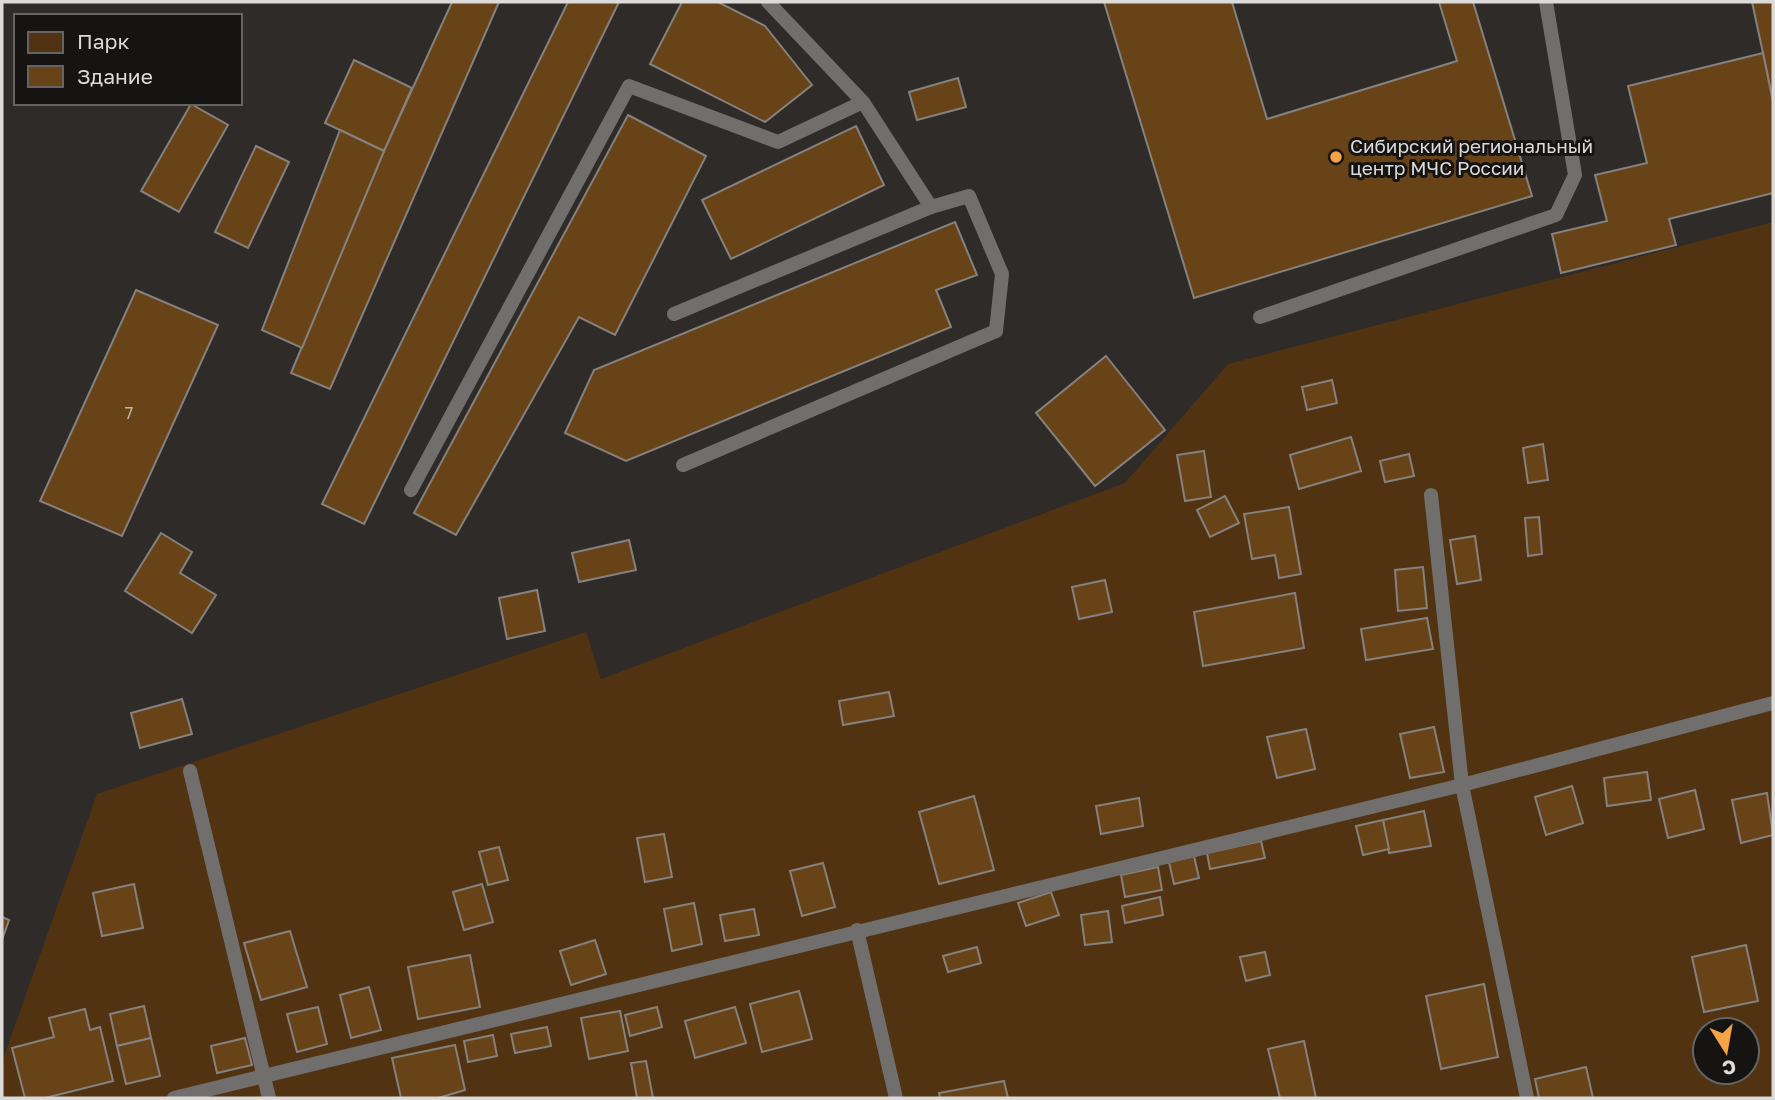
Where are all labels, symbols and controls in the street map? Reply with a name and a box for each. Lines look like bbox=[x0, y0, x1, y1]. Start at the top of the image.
legend bbox=[14, 14, 242, 105]
text: Парк bbox=[77, 28, 130, 54]
text: Здание bbox=[77, 63, 153, 89]
place label: Сибирский региональный центр МЧС России bbox=[1350, 134, 1593, 179]
marker: Сибирский региональный центр МЧС России bbox=[1328, 149, 1344, 165]
house number: 7 bbox=[125, 403, 133, 423]
north arrow bbox=[1691, 1016, 1761, 1086]
text: С bbox=[1721, 1056, 1738, 1081]

